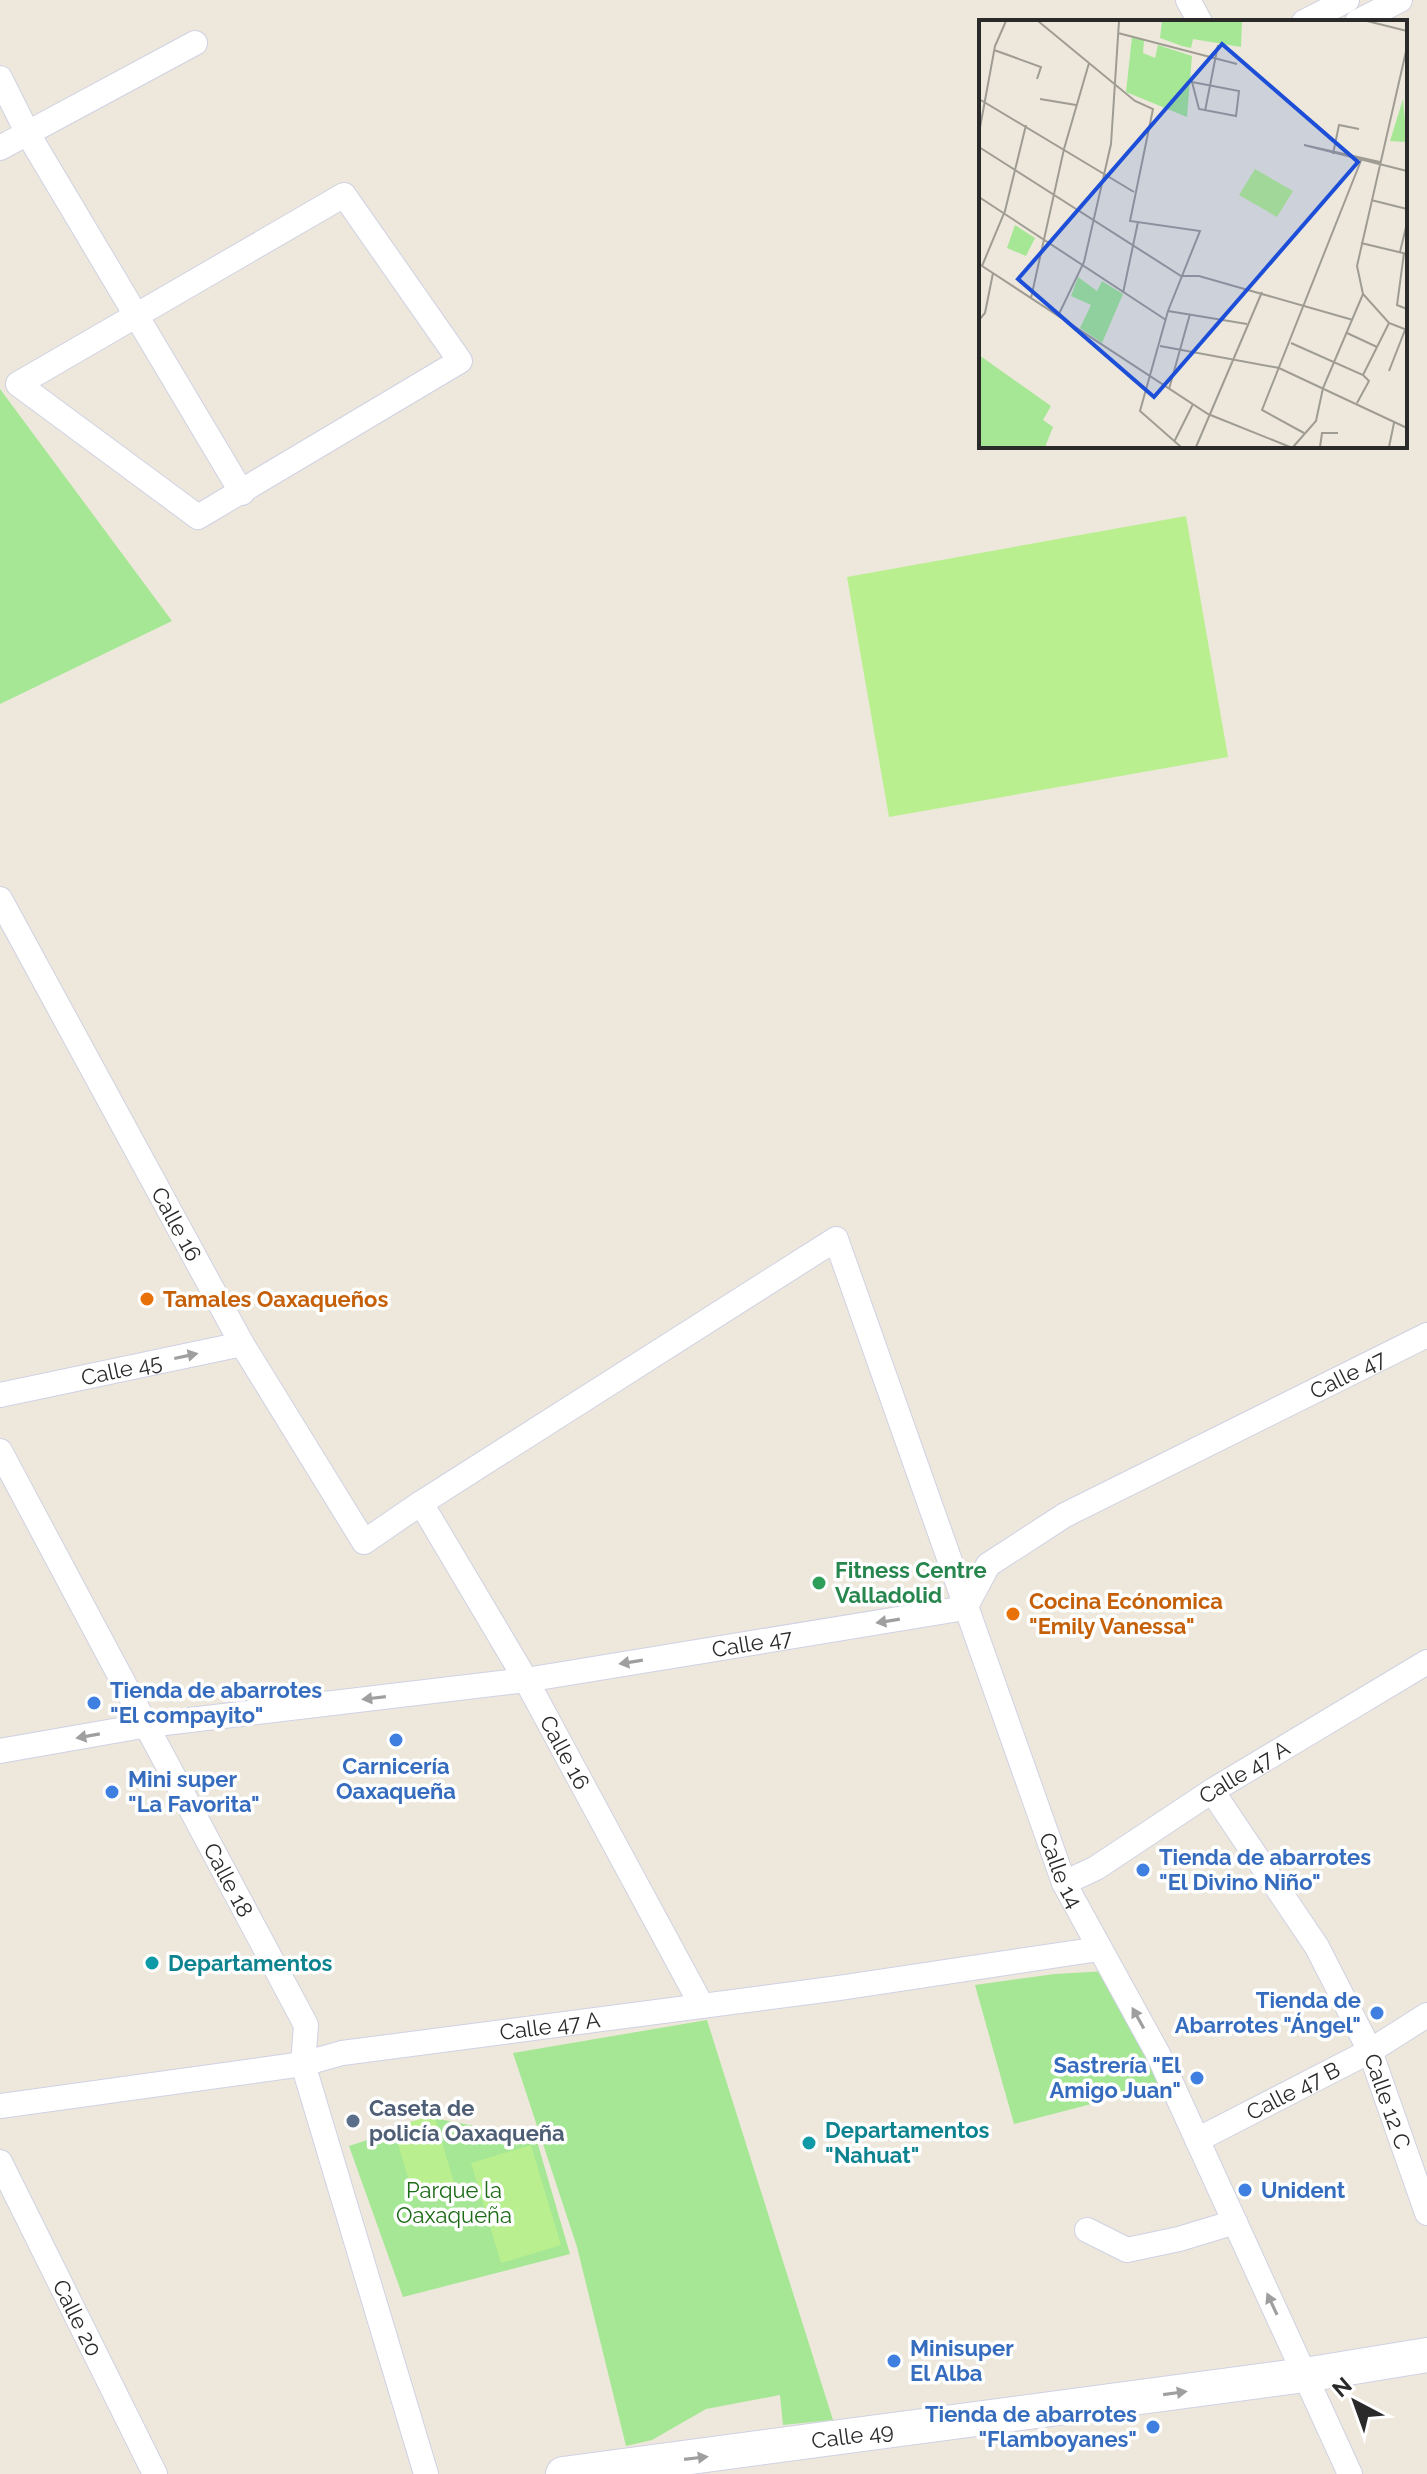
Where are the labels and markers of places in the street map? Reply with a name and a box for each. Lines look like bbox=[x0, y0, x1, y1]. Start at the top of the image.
place label: Tamales Oaxaqueños bbox=[163, 1286, 388, 1312]
marker: Tamales Oaxaqueños bbox=[138, 1290, 156, 1308]
place label: Fitness Centre Valladolid bbox=[835, 1557, 987, 1608]
marker: Fitness Centre Valladolid bbox=[810, 1574, 828, 1592]
place label: Cocina Ecónomica "Emily Vanessa" bbox=[1029, 1588, 1223, 1639]
marker: Cocina Ecónomica "Emily Vanessa" bbox=[1004, 1605, 1022, 1623]
place label: Tienda de abarrotes "El compayito" bbox=[110, 1677, 322, 1728]
marker: Tienda de abarrotes "El compayito" bbox=[85, 1694, 103, 1712]
marker: Carnicería Oaxaqueña bbox=[387, 1731, 405, 1749]
place label: Carnicería Oaxaqueña bbox=[336, 1753, 456, 1804]
place label: Mini super "La Favorita" bbox=[128, 1766, 260, 1817]
marker: Mini super "La Favorita" bbox=[103, 1783, 121, 1801]
place label: Tienda de abarrotes "El Divino Niño" bbox=[1159, 1844, 1371, 1895]
marker: Tienda de abarrotes "El Divino Niño" bbox=[1134, 1861, 1152, 1879]
place label: Departamentos bbox=[168, 1950, 333, 1976]
marker: Departamentos bbox=[143, 1954, 161, 1972]
place label: Tienda de Abarrotes "Ángel" bbox=[1175, 1987, 1361, 2038]
marker: Tienda de Abarrotes "Ángel" bbox=[1368, 2004, 1386, 2022]
place label: Sastrería "El Amigo Juan" bbox=[1050, 2052, 1182, 2103]
marker: Sastrería "El Amigo Juan" bbox=[1188, 2069, 1206, 2087]
place label: Caseta de policía Oaxaqueña bbox=[369, 2095, 565, 2146]
marker: Caseta de policía Oaxaqueña bbox=[344, 2112, 362, 2130]
place label: Departamentos "Nahuat" bbox=[825, 2117, 990, 2168]
marker: Departamentos "Nahuat" bbox=[800, 2134, 818, 2152]
place label: Unident bbox=[1261, 2177, 1346, 2203]
marker: Unident bbox=[1236, 2181, 1254, 2199]
place label: Minisuper El Alba bbox=[910, 2335, 1014, 2386]
marker: Minisuper El Alba bbox=[885, 2352, 903, 2370]
place label: Tienda de abarrotes "Flamboyanes" bbox=[925, 2401, 1137, 2452]
marker: Tienda de abarrotes "Flamboyanes" bbox=[1144, 2418, 1162, 2436]

